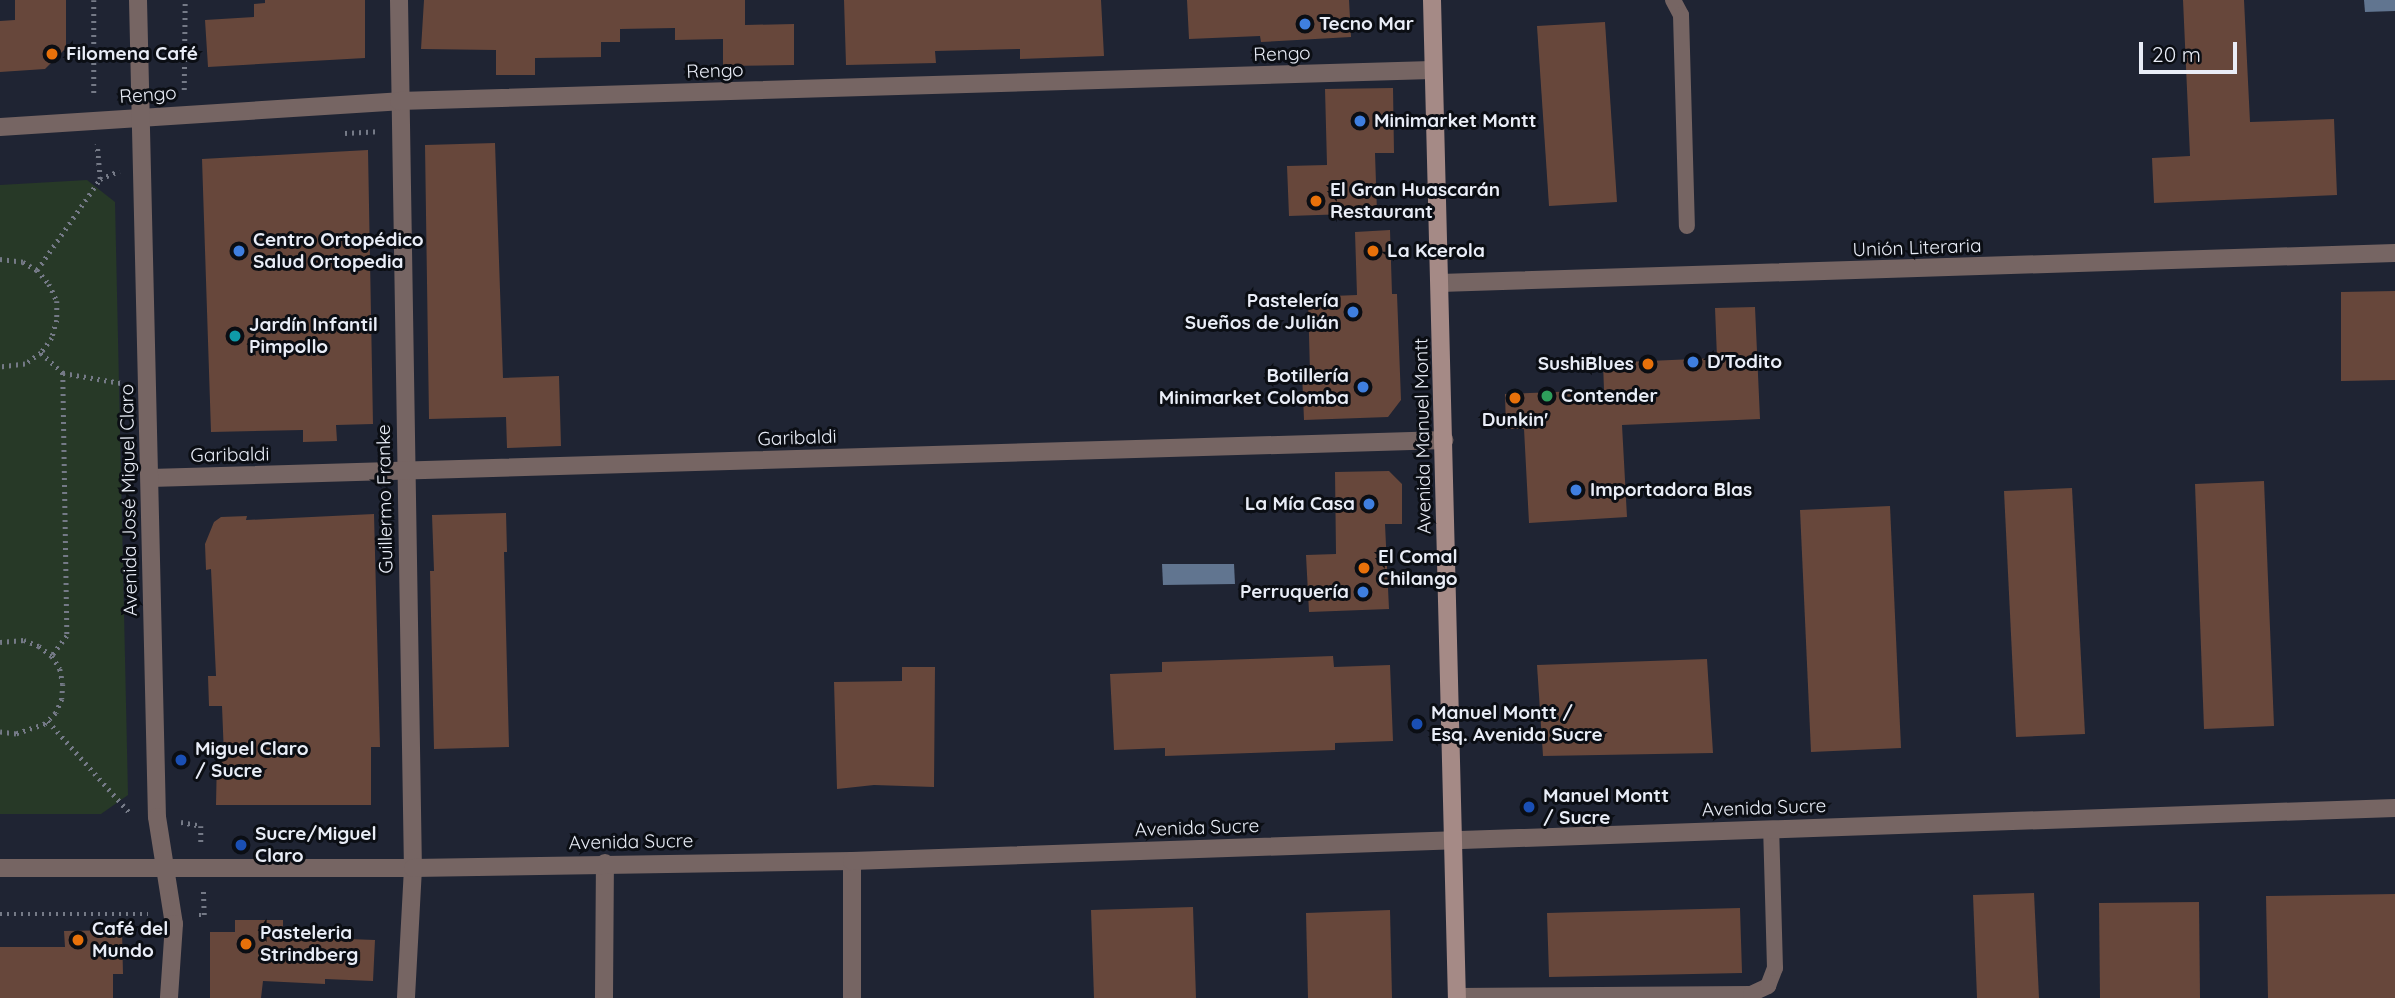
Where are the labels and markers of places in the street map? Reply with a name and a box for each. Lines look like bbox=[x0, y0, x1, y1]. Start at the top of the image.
place label: Tecno Mar bbox=[1319, 13, 1414, 35]
marker: Tecno Mar bbox=[1297, 16, 1313, 32]
place label: Filomena Café bbox=[66, 43, 198, 65]
marker: Filomena Café bbox=[44, 46, 60, 62]
place label: Minimarket Montt bbox=[1374, 110, 1537, 132]
marker: Minimarket Montt bbox=[1352, 113, 1368, 129]
place label: El Gran Huascarán Restaurant bbox=[1330, 179, 1500, 223]
marker: El Gran Huascarán Restaurant bbox=[1308, 193, 1324, 209]
place label: Centro Ortopédico Salud Ortopedia bbox=[253, 229, 424, 273]
place label: La Kcerola bbox=[1387, 240, 1485, 262]
marker: Centro Ortopédico Salud Ortopedia bbox=[231, 243, 247, 259]
marker: La Kcerola bbox=[1365, 243, 1381, 259]
place label: Pastelería Sueños de Julián bbox=[1185, 290, 1339, 334]
marker: Pastelería Sueños de Julián bbox=[1345, 304, 1361, 320]
place label: Jardín Infantil Pimpollo bbox=[249, 314, 378, 358]
marker: Jardín Infantil Pimpollo bbox=[227, 328, 243, 344]
place label: D'Todito bbox=[1707, 351, 1782, 373]
place label: SushiBlues bbox=[1538, 353, 1634, 375]
marker: D'Todito bbox=[1685, 354, 1701, 370]
marker: SushiBlues bbox=[1640, 356, 1656, 372]
place label: Botillería Minimarket Colomba bbox=[1159, 365, 1349, 409]
marker: Botillería Minimarket Colomba bbox=[1355, 379, 1371, 395]
place label: Contender bbox=[1561, 385, 1658, 407]
marker: Contender bbox=[1539, 388, 1555, 404]
marker: Dunkin' bbox=[1507, 390, 1523, 406]
place label: Dunkin' bbox=[1482, 409, 1548, 431]
place label: Importadora Blas bbox=[1590, 479, 1752, 501]
marker: Importadora Blas bbox=[1568, 482, 1584, 498]
place label: La Mía Casa bbox=[1245, 493, 1355, 515]
marker: La Mía Casa bbox=[1361, 496, 1377, 512]
place label: El Comal Chilango bbox=[1378, 546, 1458, 590]
marker: El Comal Chilango bbox=[1356, 560, 1372, 576]
place label: Perruquería bbox=[1240, 581, 1349, 603]
marker: Perruquería bbox=[1355, 584, 1371, 600]
place label: Manuel Montt / Esq. Avenida Sucre bbox=[1431, 702, 1603, 746]
marker: Manuel Montt / Esq. Avenida Sucre bbox=[1409, 716, 1425, 732]
place label: Miguel Claro / Sucre bbox=[195, 738, 308, 782]
marker: Miguel Claro / Sucre bbox=[173, 752, 189, 768]
place label: Manuel Montt / Sucre bbox=[1543, 785, 1669, 829]
marker: Manuel Montt / Sucre bbox=[1521, 799, 1537, 815]
place label: Sucre/Miguel Claro bbox=[255, 823, 377, 867]
marker: Sucre/Miguel Claro bbox=[233, 837, 249, 853]
place label: Café del Mundo bbox=[92, 918, 168, 962]
place label: Pasteleria Strindberg bbox=[260, 922, 358, 966]
marker: Café del Mundo bbox=[70, 932, 86, 948]
marker: Pasteleria Strindberg bbox=[238, 936, 254, 952]

